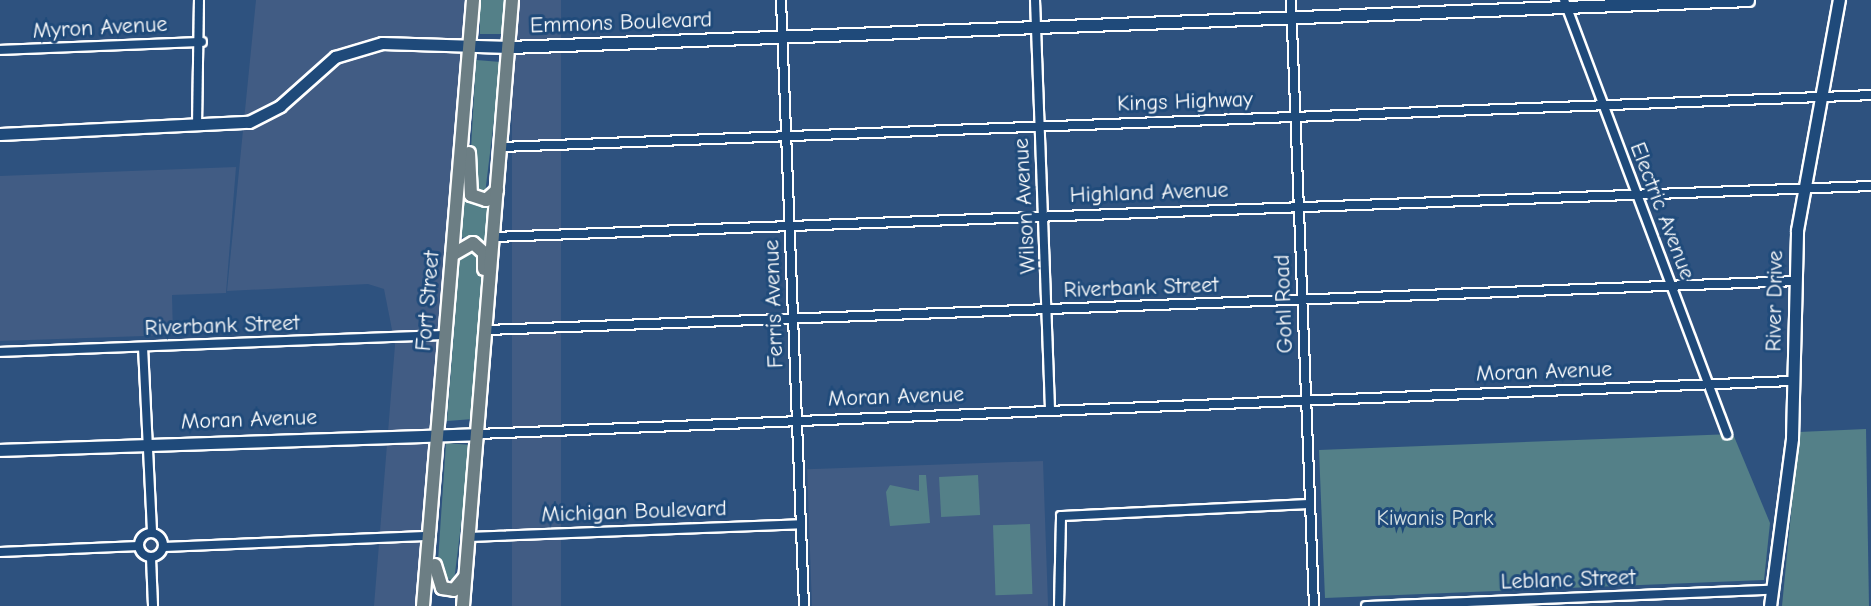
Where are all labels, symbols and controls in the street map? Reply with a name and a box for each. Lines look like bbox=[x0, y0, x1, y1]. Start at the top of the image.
street label: Emmons Boulevard bbox=[530, 7, 712, 39]
street label: Myron Avenue bbox=[32, 11, 168, 45]
street label: Kings Highway bbox=[1117, 86, 1253, 118]
street label: Wilson Avenue bbox=[1008, 137, 1042, 275]
street label: Electric Avenue bbox=[1624, 139, 1700, 283]
street label: Highland Avenue bbox=[1069, 177, 1229, 209]
street label: Ferris Avenue bbox=[759, 239, 789, 369]
street label: Fort Street bbox=[410, 250, 446, 352]
street label: River Drive bbox=[1761, 250, 1789, 352]
street label: Gohl Road bbox=[1269, 254, 1299, 354]
street label: Riverbank Street bbox=[1063, 272, 1219, 304]
street label: Riverbank Street bbox=[144, 310, 300, 342]
street label: Moran Avenue bbox=[1475, 356, 1613, 388]
street label: Moran Avenue bbox=[827, 381, 965, 413]
street label: Moran Avenue bbox=[180, 404, 318, 436]
street label: Michigan Boulevard bbox=[541, 496, 727, 528]
park label: Kiwanis Park bbox=[1376, 506, 1494, 532]
street label: Leblanc Street bbox=[1500, 564, 1636, 596]

